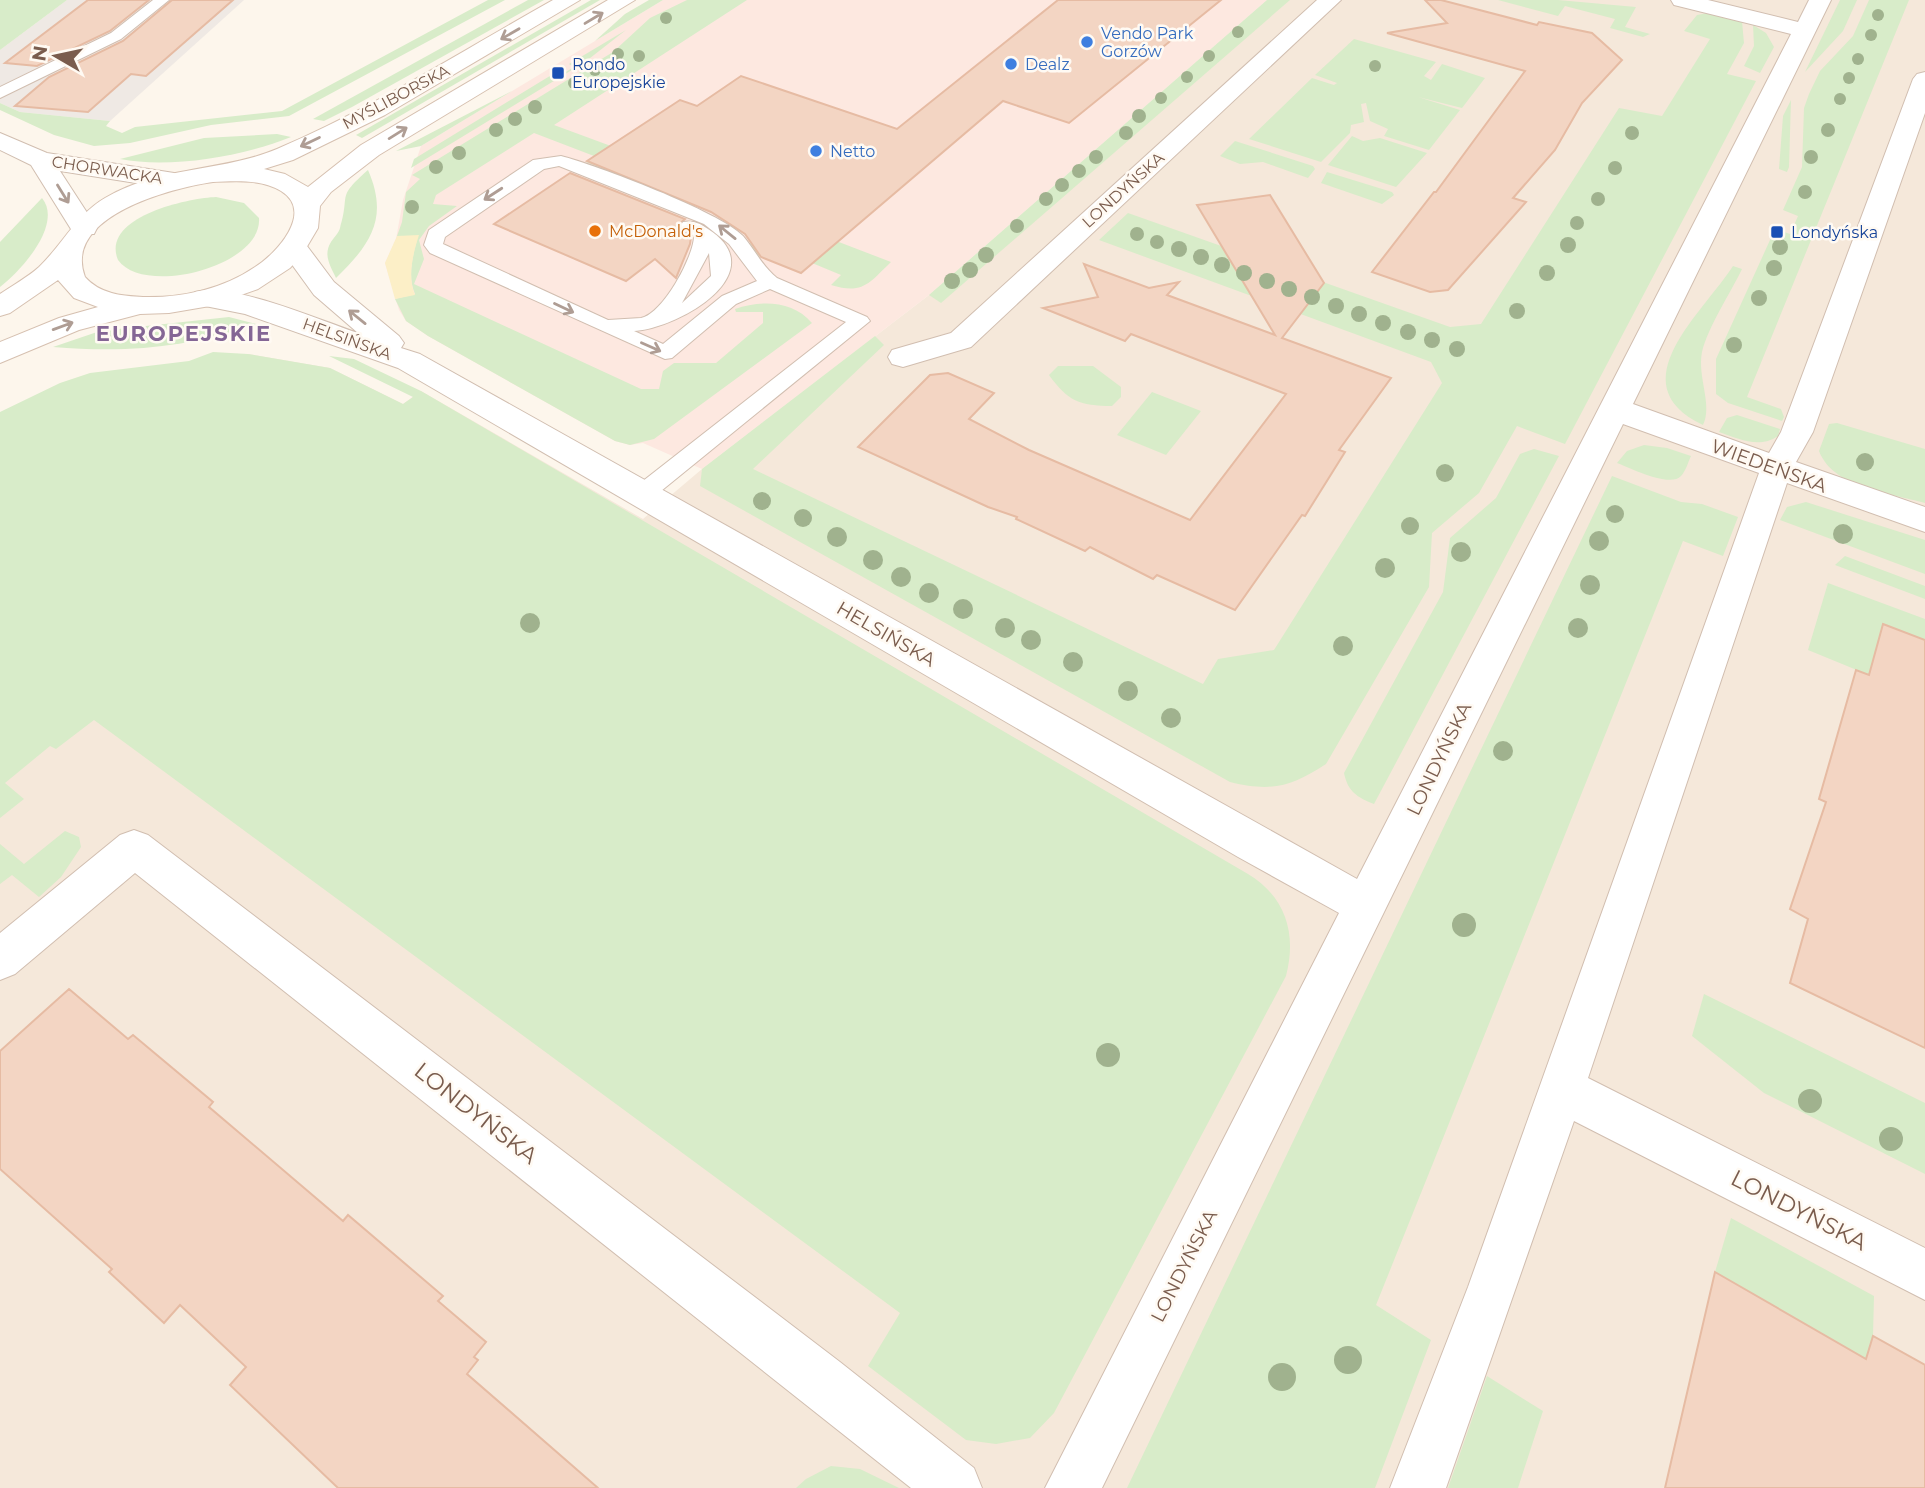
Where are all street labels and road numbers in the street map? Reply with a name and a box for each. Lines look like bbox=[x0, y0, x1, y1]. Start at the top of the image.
street label: MYŚLIBORSKA bbox=[339, 61, 453, 133]
street label: LONDYŃSKA bbox=[1078, 148, 1168, 232]
street label: CHORWACKA bbox=[50, 152, 164, 188]
street label: HELSIŃSKA bbox=[300, 314, 394, 364]
street label: WIEDEŃSKA bbox=[1708, 434, 1830, 498]
street label: HELSIŃSKA bbox=[832, 596, 940, 672]
street label: LONDYŃSKA bbox=[1402, 698, 1476, 819]
street label: LONDYŃSKA bbox=[409, 1056, 544, 1170]
street label: LONDYŃSKA bbox=[1726, 1164, 1872, 1256]
street label: LONDYŃSKA bbox=[1146, 1206, 1222, 1326]

